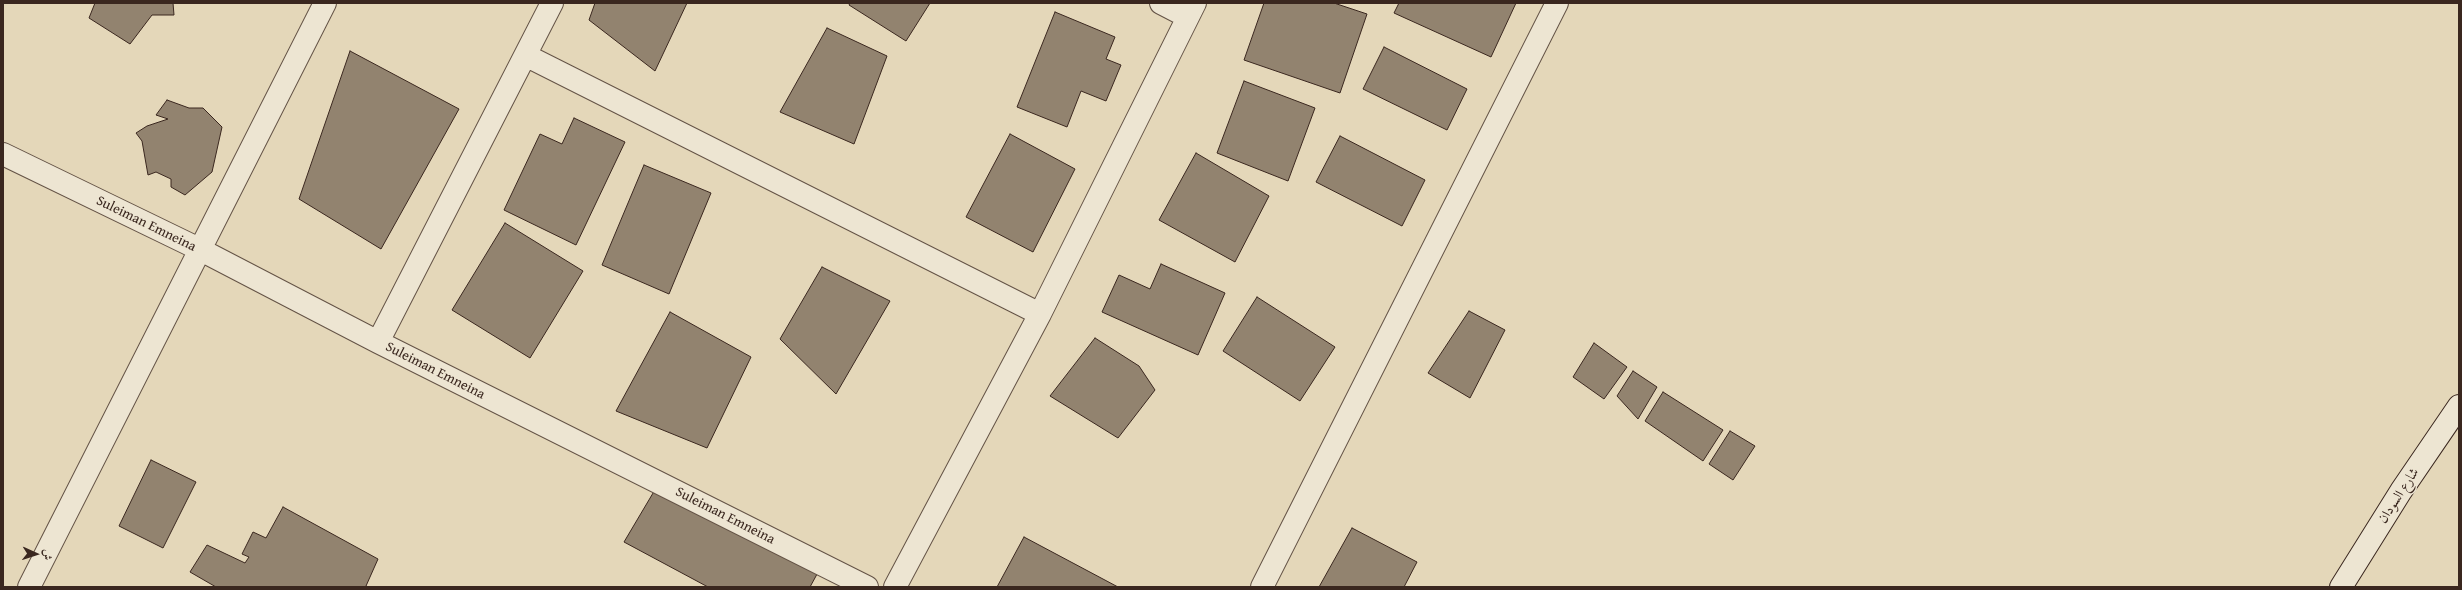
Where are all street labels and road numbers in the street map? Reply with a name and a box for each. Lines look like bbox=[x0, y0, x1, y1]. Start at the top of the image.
street label: Suleiman Emneina bbox=[93, 193, 199, 255]
street label: Suleiman Emneina bbox=[383, 339, 487, 403]
street label: شارع السودان bbox=[2375, 465, 2423, 527]
street label: Suleiman Emneina bbox=[673, 484, 777, 548]

